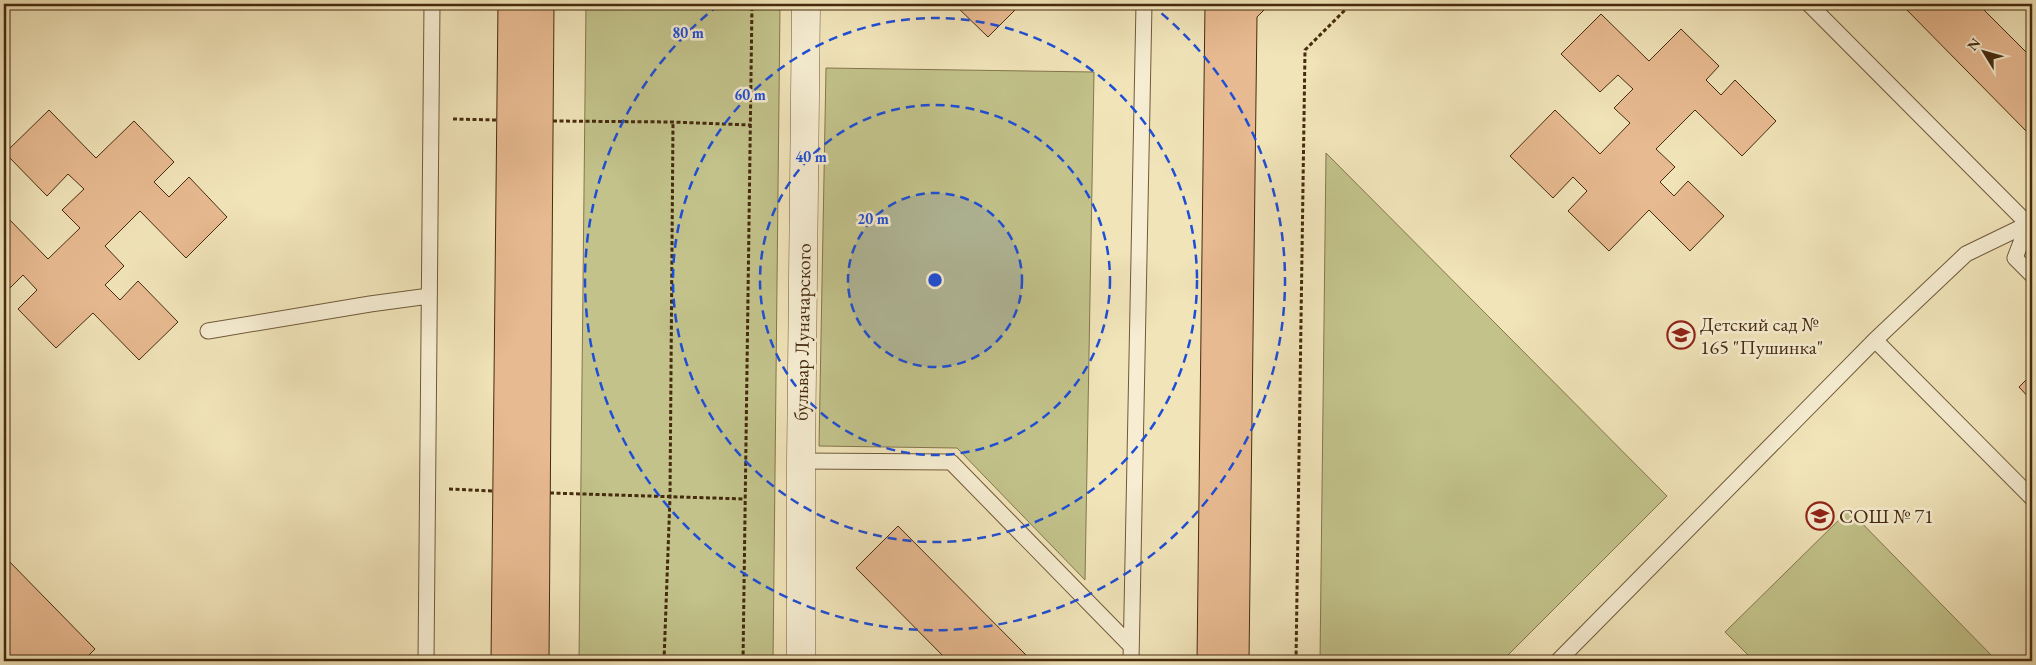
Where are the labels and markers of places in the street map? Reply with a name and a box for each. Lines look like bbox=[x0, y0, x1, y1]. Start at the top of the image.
centre of rings bbox=[926, 271, 944, 289]
place label: Детский сад № 165 "Пушинка" bbox=[1700, 311, 1823, 360]
school or university icon: Детский сад № 165 "Пушинка" bbox=[1666, 320, 1696, 350]
school or university icon: СОШ № 71 bbox=[1805, 501, 1835, 531]
place label: СОШ № 71 bbox=[1839, 503, 1934, 529]

